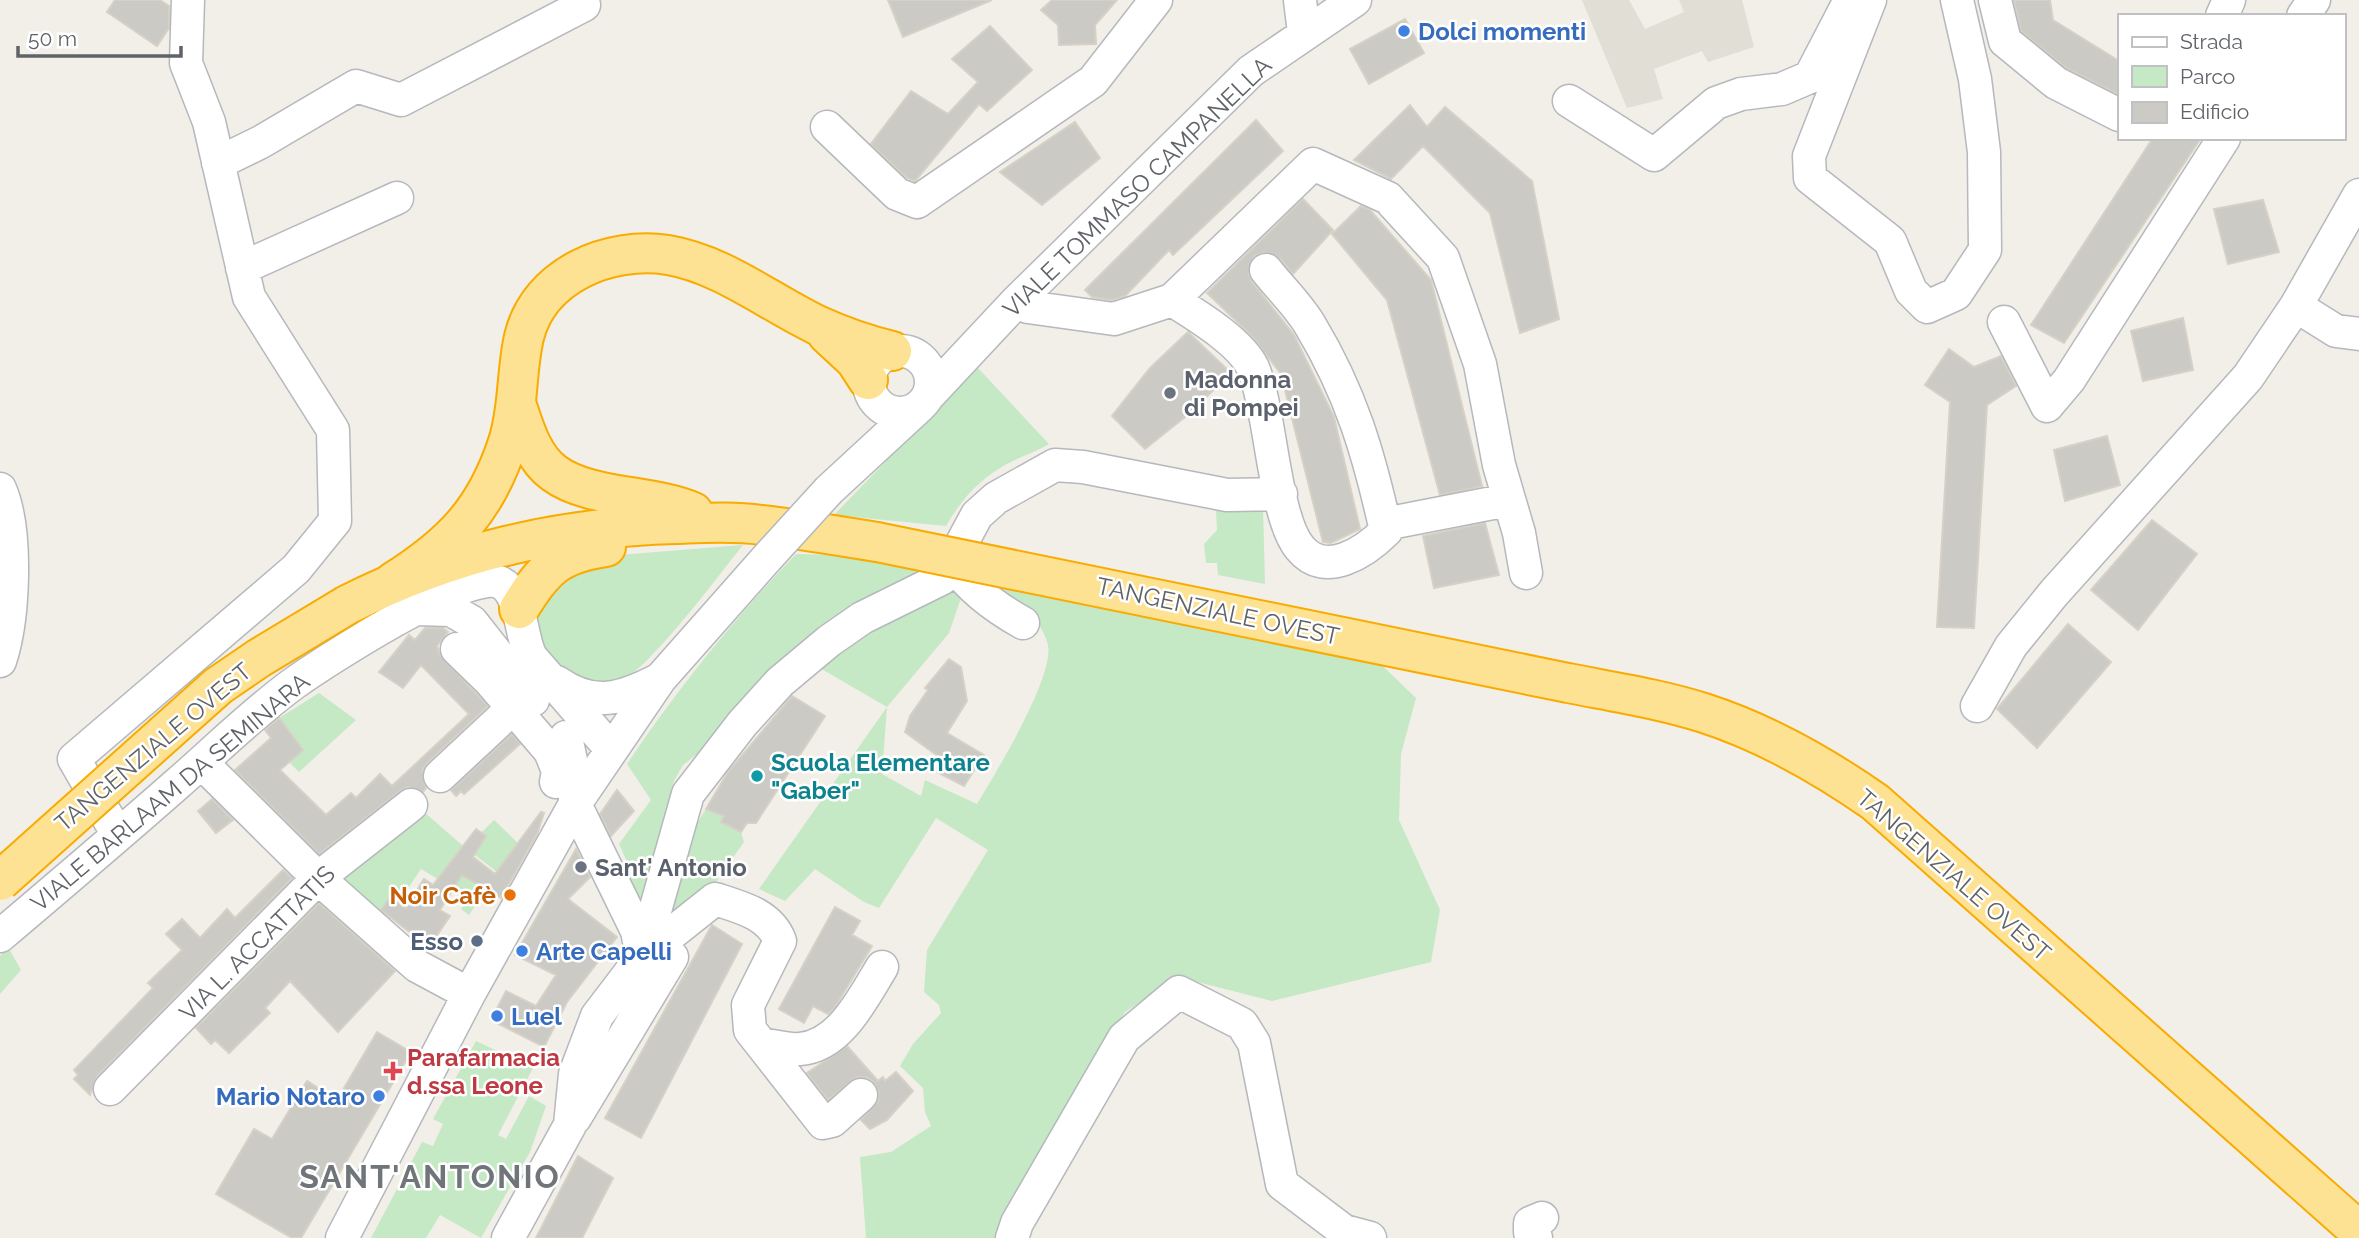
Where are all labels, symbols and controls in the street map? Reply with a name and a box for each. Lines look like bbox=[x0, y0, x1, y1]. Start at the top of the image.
scale bar bbox=[18, 14, 180, 58]
legend bbox=[2118, 14, 2345, 140]
place label: Dolci momenti bbox=[1418, 17, 1586, 46]
marker: Dolci momenti bbox=[1396, 23, 1412, 39]
text: 50 m bbox=[28, 26, 77, 51]
text: Strada bbox=[2180, 29, 2243, 54]
street label: VIALE TOMMASO CAMPANELLA bbox=[997, 51, 1277, 323]
text: Parco bbox=[2180, 64, 2235, 89]
text: Edificio bbox=[2180, 99, 2249, 124]
place label: Madonna di Pompei bbox=[1184, 365, 1299, 422]
marker: Madonna di Pompei bbox=[1162, 385, 1178, 401]
street label: TANGENZIALE OVEST bbox=[1094, 571, 1342, 651]
street label: TANGENZIALE OVEST bbox=[49, 656, 257, 838]
street label: VIALE BARLAAM DA SEMINARA bbox=[25, 667, 315, 917]
place label: Scuola Elementare "Gaber" bbox=[771, 748, 990, 805]
marker: Scuola Elementare "Gaber" bbox=[749, 768, 765, 784]
street label: TANGENZIALE OVEST bbox=[1851, 783, 2057, 967]
place label: Sant' Antonio bbox=[595, 853, 747, 882]
street label: VIA L. ACCATTATIS bbox=[173, 859, 341, 1027]
marker: Sant' Antonio bbox=[573, 859, 589, 875]
place label: Noir Cafè bbox=[389, 881, 496, 910]
marker: Noir Cafè bbox=[502, 887, 518, 903]
place label: Esso bbox=[410, 927, 463, 956]
marker: Esso bbox=[469, 933, 485, 949]
place label: Arte Capelli bbox=[536, 937, 672, 966]
marker: Arte Capelli bbox=[514, 943, 530, 959]
place label: Luel bbox=[511, 1002, 562, 1031]
marker: Luel bbox=[489, 1008, 505, 1024]
place label: Parafarmacia d.ssa Leone bbox=[407, 1043, 560, 1100]
marker: Parafarmacia d.ssa Leone bbox=[385, 1063, 401, 1079]
place label: Mario Notaro bbox=[216, 1082, 365, 1111]
marker: Mario Notaro bbox=[371, 1088, 387, 1104]
district label: SANT'ANTONIO bbox=[299, 1158, 561, 1195]

